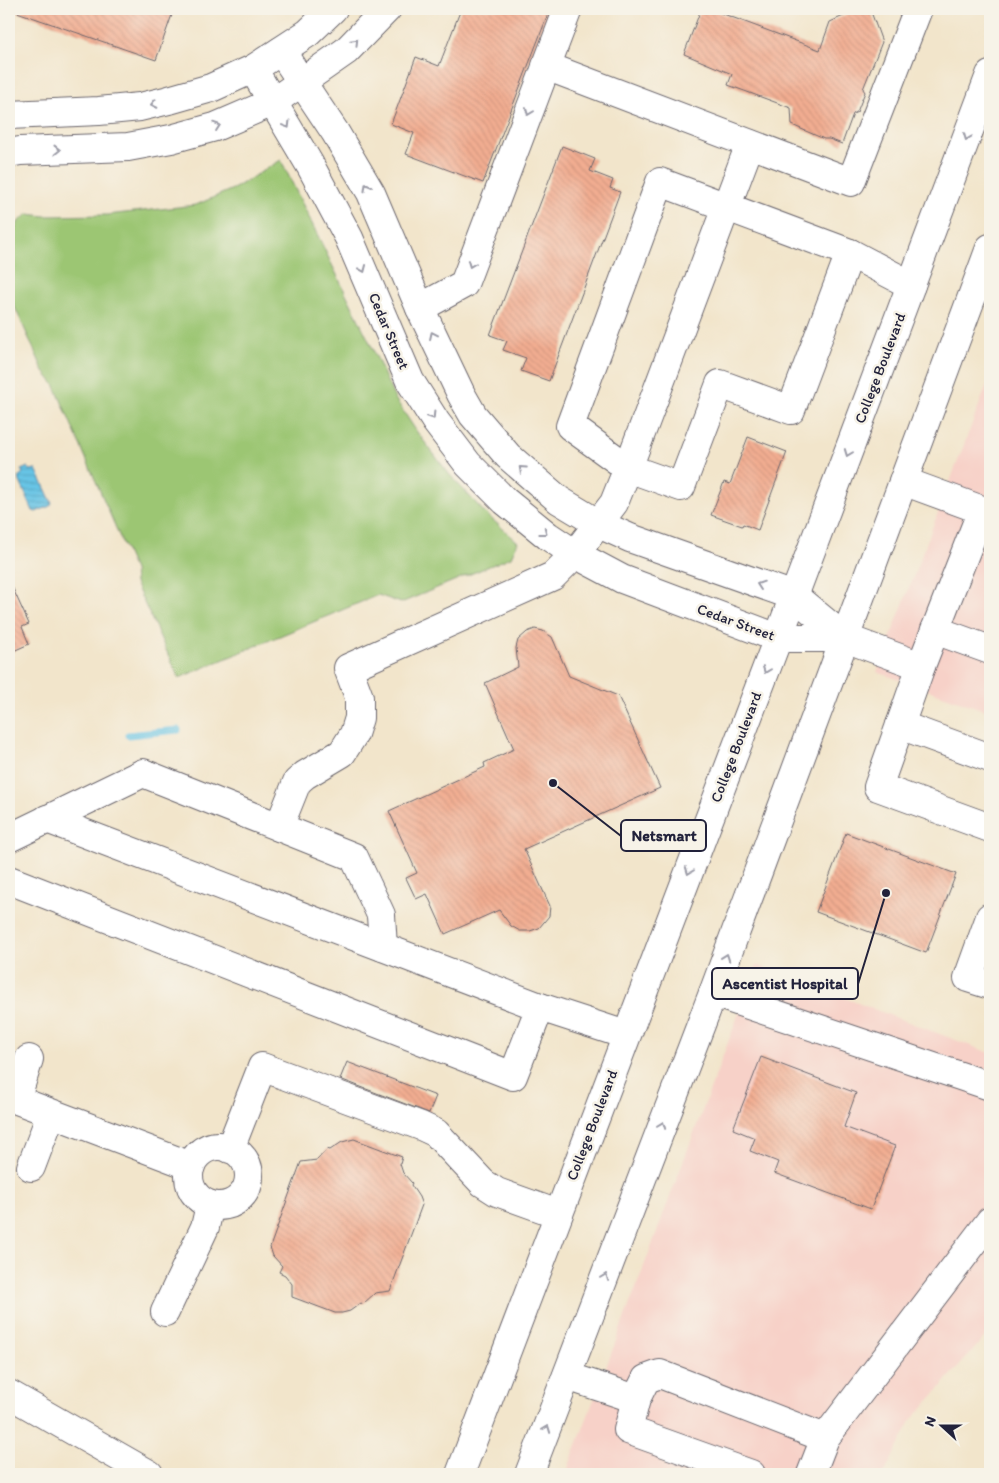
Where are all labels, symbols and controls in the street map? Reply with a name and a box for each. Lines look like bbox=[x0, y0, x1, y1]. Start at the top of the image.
one-way arrow bbox=[349, 39, 358, 48]
one-way arrow bbox=[149, 98, 158, 109]
one-way arrow bbox=[525, 107, 535, 116]
one-way arrow bbox=[281, 120, 291, 129]
one-way arrow bbox=[212, 121, 221, 131]
one-way arrow bbox=[963, 132, 973, 140]
one-way arrow bbox=[54, 145, 62, 155]
one-way arrow bbox=[364, 183, 374, 192]
one-way arrow bbox=[467, 259, 477, 268]
one-way arrow bbox=[356, 264, 367, 273]
street label: Cedar Street bbox=[365, 290, 413, 372]
street label: College Boulevard bbox=[851, 309, 910, 426]
one-way arrow bbox=[428, 331, 439, 340]
one-way arrow bbox=[426, 410, 435, 419]
one-way arrow bbox=[844, 448, 854, 456]
one-way arrow bbox=[519, 466, 528, 475]
one-way arrow bbox=[538, 527, 547, 535]
one-way arrow bbox=[757, 581, 765, 591]
street label: Cedar Street bbox=[695, 600, 778, 645]
one-way arrow bbox=[762, 665, 772, 674]
street label: College Boulevard bbox=[707, 688, 766, 805]
callout: Netsmart bbox=[621, 820, 706, 851]
text: Netsmart bbox=[631, 826, 697, 845]
one-way arrow bbox=[685, 866, 695, 875]
one-way arrow bbox=[720, 953, 730, 961]
callout: Ascentist Hospital bbox=[712, 968, 858, 999]
text: Ascentist Hospital bbox=[722, 974, 848, 994]
street label: College Boulevard bbox=[563, 1066, 622, 1183]
one-way arrow bbox=[656, 1121, 667, 1130]
one-way arrow bbox=[599, 1273, 609, 1282]
north arrow bbox=[916, 1400, 966, 1450]
text: N bbox=[921, 1414, 940, 1429]
one-way arrow bbox=[541, 1425, 551, 1434]

